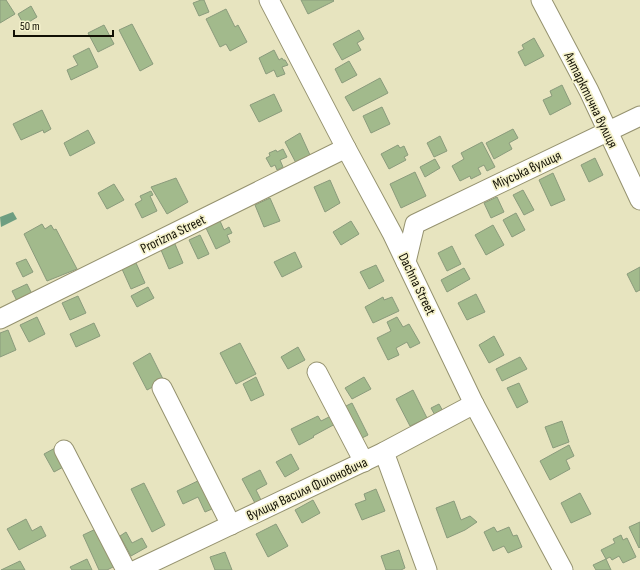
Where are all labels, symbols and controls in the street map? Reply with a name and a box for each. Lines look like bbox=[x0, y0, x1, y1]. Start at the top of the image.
scale bar bbox=[14, 12, 113, 38]
text: 50 m bbox=[20, 19, 40, 34]
street label: Антарктична вулиця bbox=[560, 48, 622, 151]
street label: Міуська вулиця bbox=[490, 147, 564, 193]
street label: Prorizna Street bbox=[138, 211, 208, 257]
street label: Dachna Street bbox=[395, 250, 439, 318]
street label: вулиця Василя Филоновича bbox=[244, 454, 370, 524]

